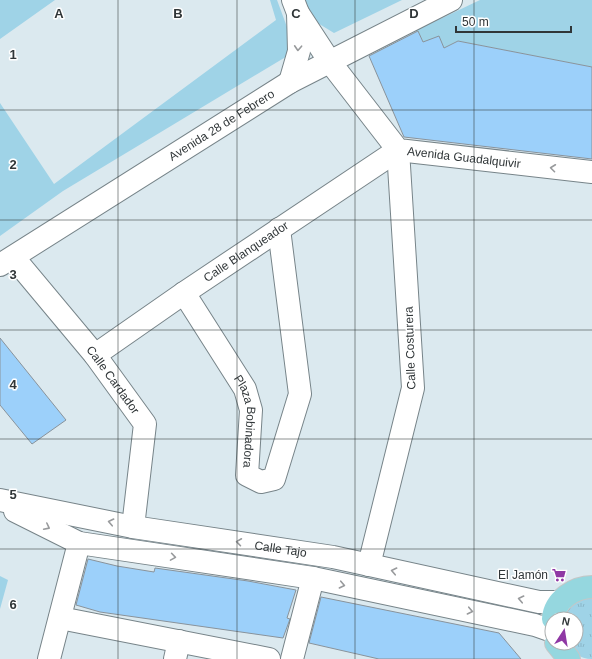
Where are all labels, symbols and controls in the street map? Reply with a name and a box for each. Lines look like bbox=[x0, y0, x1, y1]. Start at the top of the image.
text: A bbox=[54, 6, 64, 21]
text: B bbox=[173, 6, 183, 21]
text: C bbox=[291, 6, 301, 21]
text: D bbox=[409, 6, 419, 21]
scale bar bbox=[456, 8, 571, 34]
text: 50 m bbox=[462, 15, 489, 29]
one-way arrow bbox=[294, 45, 302, 51]
text: 1 bbox=[9, 47, 17, 62]
street label: Avenida 28 de Febrero bbox=[166, 87, 277, 164]
street label: Avenida Guadalquivir bbox=[406, 144, 521, 171]
text: 2 bbox=[9, 157, 17, 172]
one-way arrow bbox=[550, 164, 556, 173]
street label: Calle Blanqueador bbox=[201, 218, 291, 285]
text: 3 bbox=[9, 267, 17, 282]
street label: Calle Costurera bbox=[402, 306, 418, 390]
street label: Calle Cardador bbox=[83, 343, 142, 417]
street label: Plaza Bobinadora bbox=[231, 372, 258, 469]
text: 4 bbox=[9, 377, 17, 392]
text: 5 bbox=[9, 487, 17, 502]
one-way arrow bbox=[107, 519, 114, 527]
one-way arrow bbox=[43, 522, 51, 530]
one-way arrow bbox=[236, 538, 242, 547]
street label: Calle Tajo bbox=[254, 538, 308, 560]
one-way arrow bbox=[169, 552, 176, 561]
one-way arrow bbox=[391, 567, 397, 575]
supermarket icon: El Jamón bbox=[551, 567, 567, 583]
place label: El Jamón bbox=[498, 568, 548, 582]
one-way arrow bbox=[339, 580, 345, 588]
one-way arrow bbox=[518, 595, 524, 603]
text: 6 bbox=[9, 597, 17, 612]
one-way arrow bbox=[466, 607, 473, 615]
north arrow bbox=[544, 611, 584, 651]
text: N bbox=[561, 615, 571, 628]

